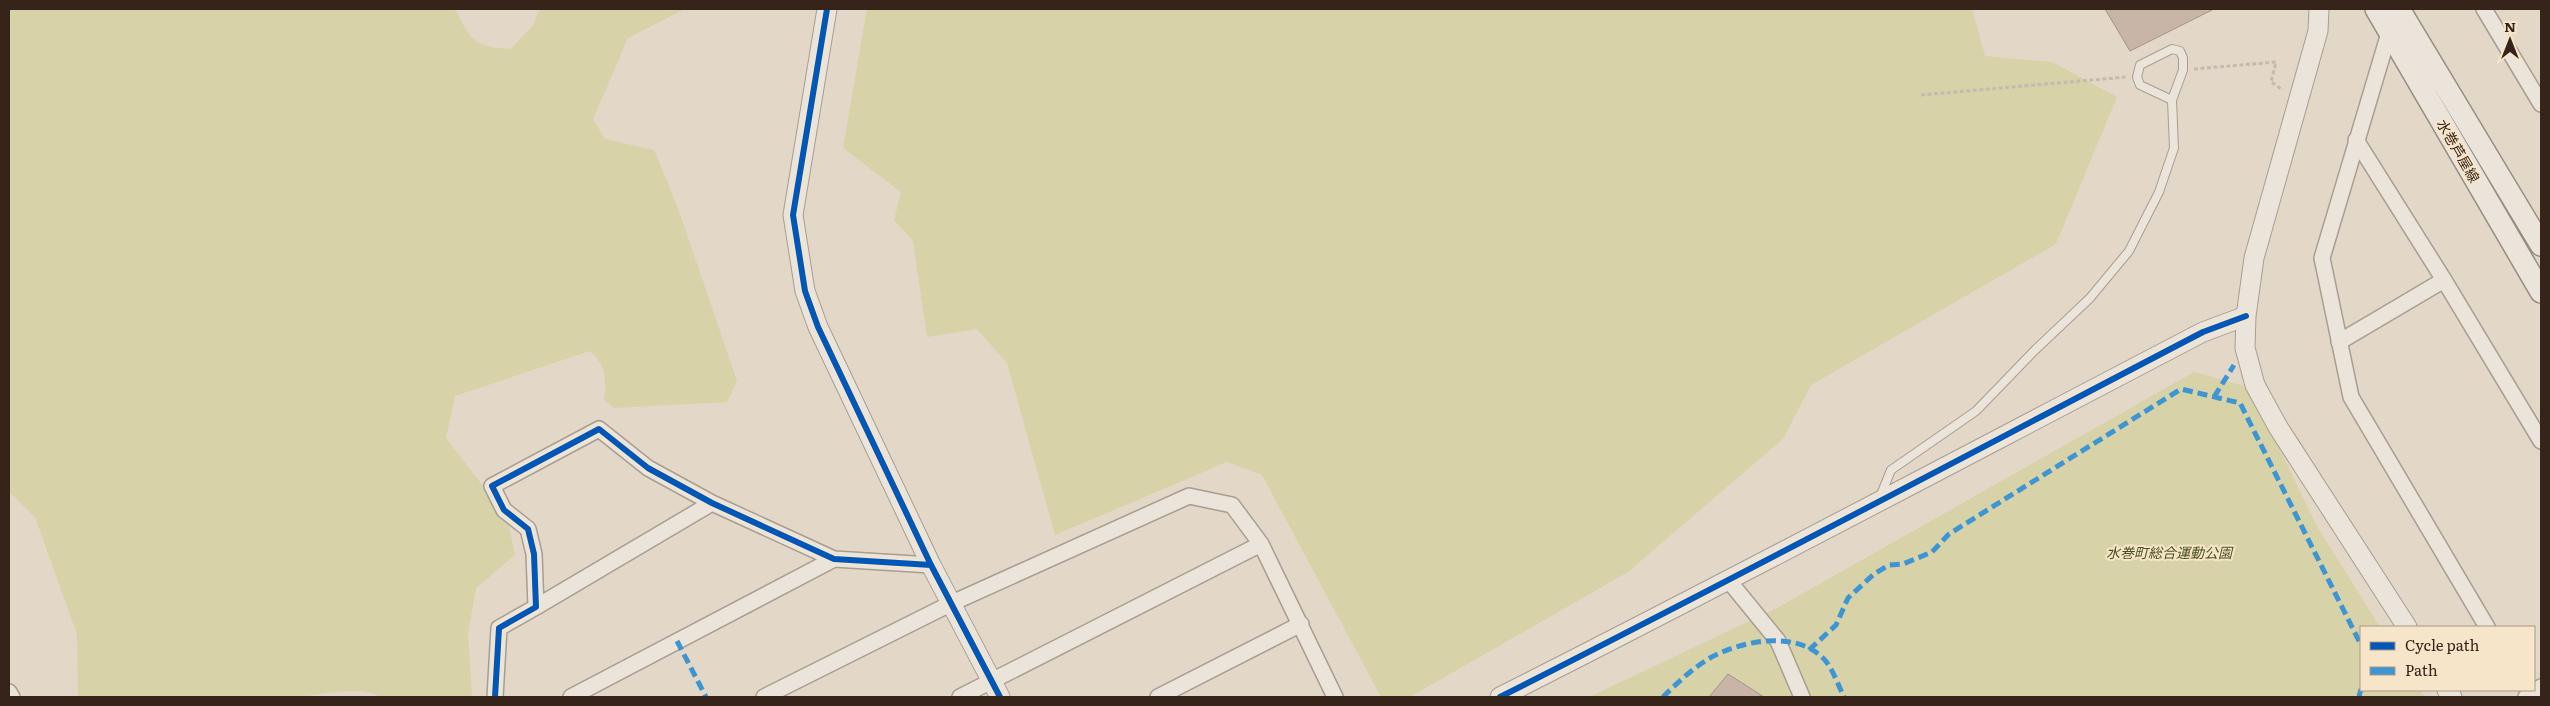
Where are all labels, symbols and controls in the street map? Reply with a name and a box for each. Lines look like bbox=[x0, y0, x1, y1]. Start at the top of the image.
north arrow bbox=[2485, 15, 2535, 65]
text: N bbox=[2504, 16, 2516, 36]
street label: 水巻芦屋線 bbox=[2433, 115, 2485, 186]
park label: 水巻町総合運動公園 bbox=[2106, 542, 2234, 562]
legend bbox=[2360, 626, 2535, 691]
text: Cycle path bbox=[2405, 633, 2480, 656]
text: Path bbox=[2405, 658, 2438, 681]

